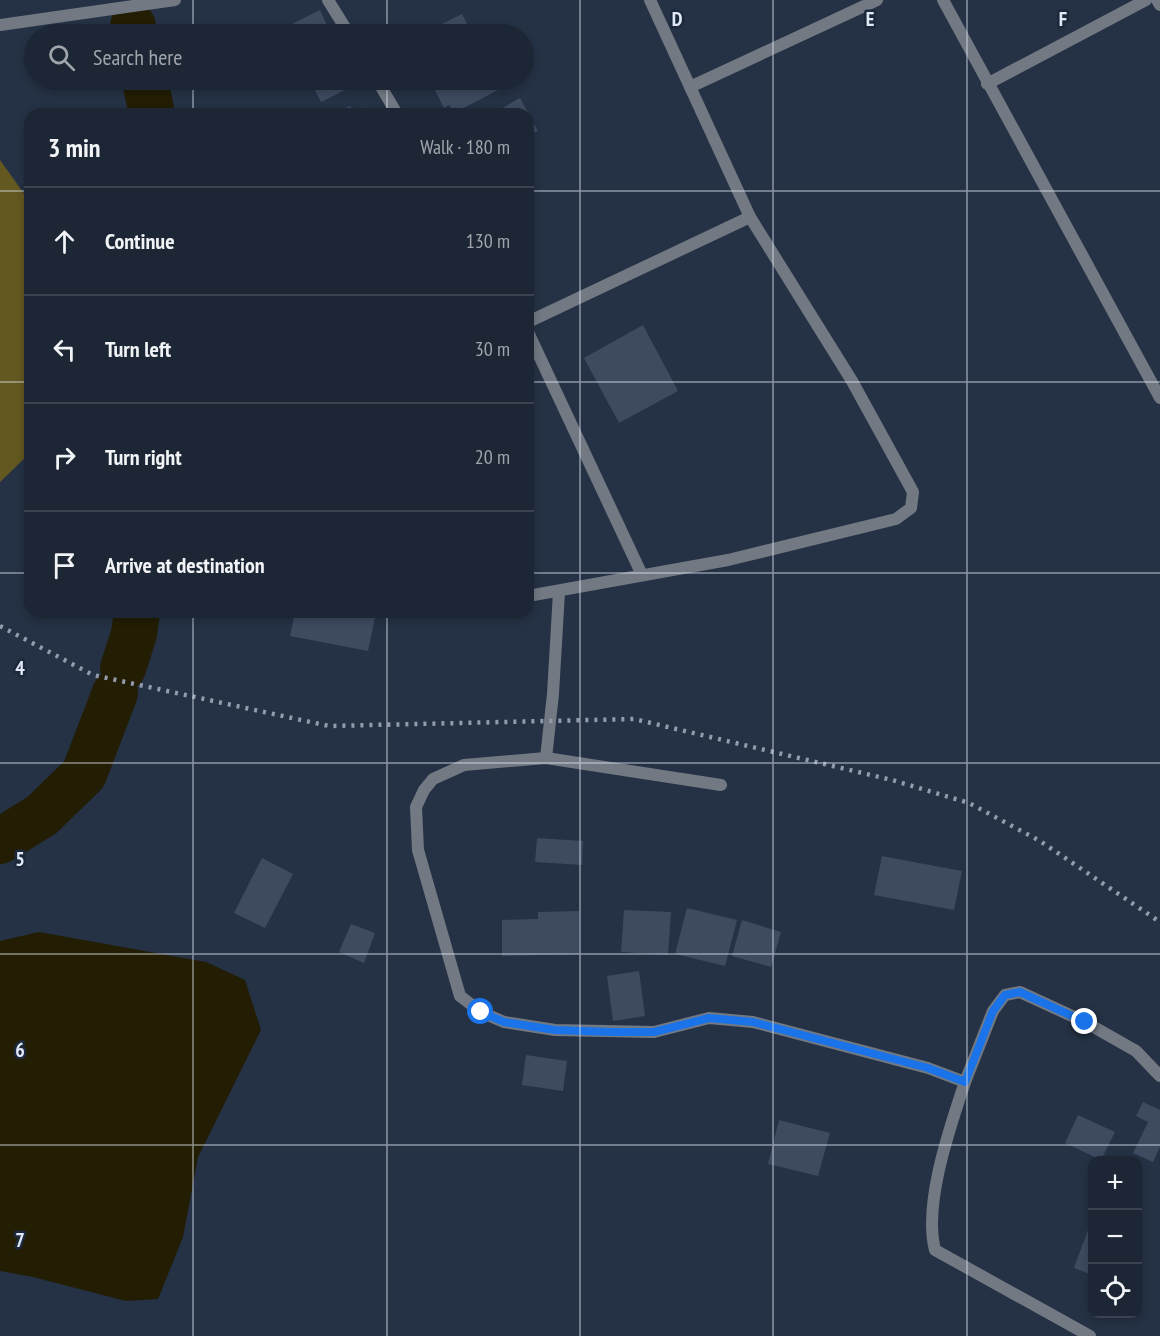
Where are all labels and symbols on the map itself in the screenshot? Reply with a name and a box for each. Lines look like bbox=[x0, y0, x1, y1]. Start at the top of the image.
text: D bbox=[672, 6, 683, 32]
text: E bbox=[866, 6, 874, 32]
text: F bbox=[1059, 6, 1067, 32]
text: 4 bbox=[15, 655, 25, 681]
text: 5 bbox=[15, 846, 25, 872]
route start bbox=[467, 998, 493, 1024]
route end bbox=[1071, 1008, 1097, 1034]
text: 6 bbox=[15, 1037, 25, 1063]
text: 7 bbox=[15, 1227, 25, 1253]

